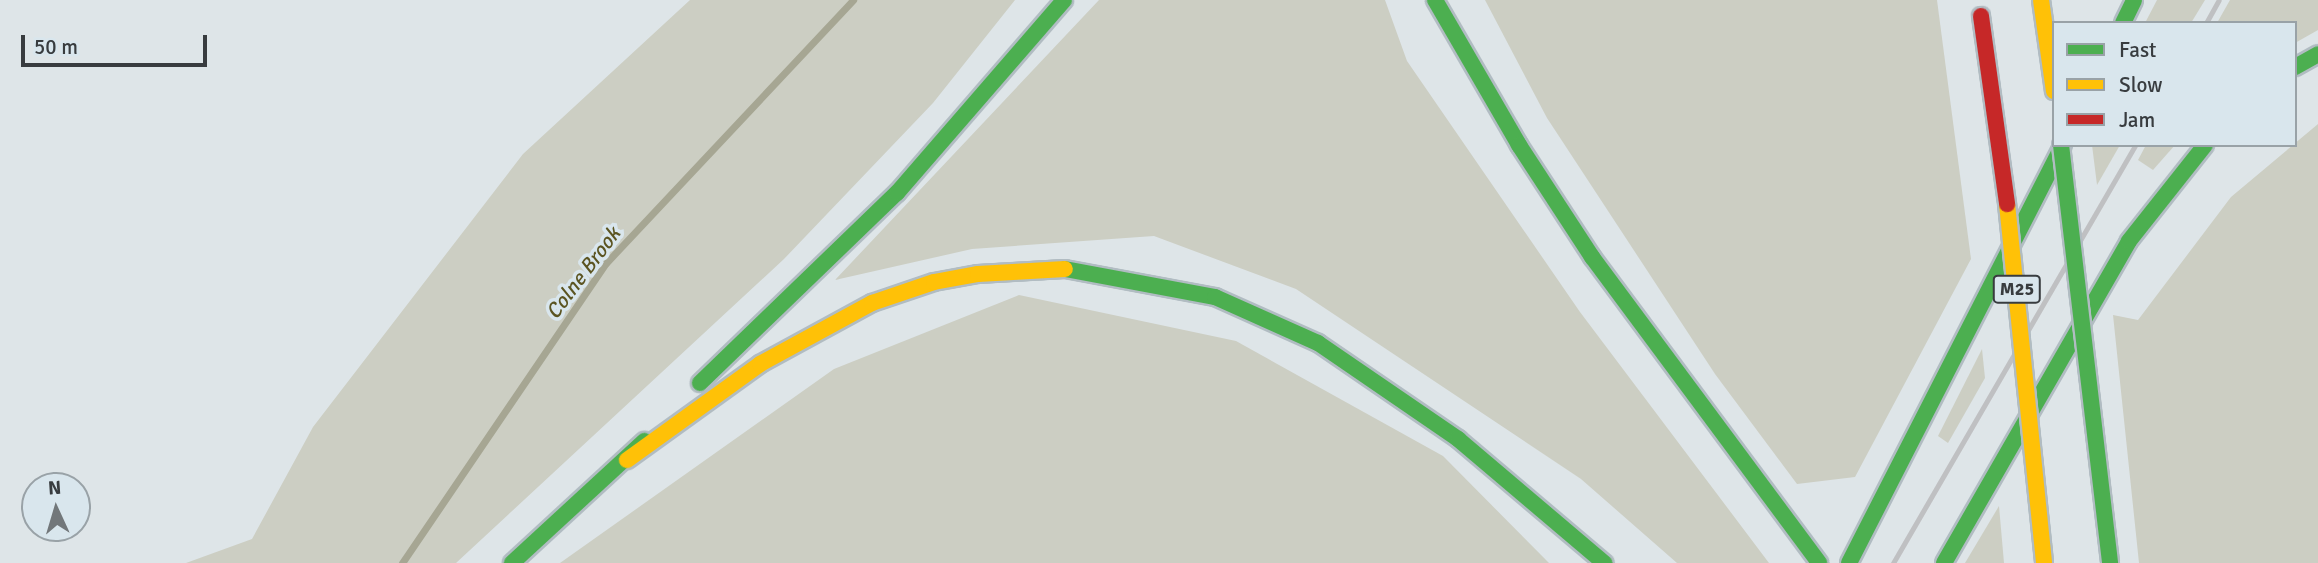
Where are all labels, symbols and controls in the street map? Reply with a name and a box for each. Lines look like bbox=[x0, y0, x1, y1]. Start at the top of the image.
scale bar bbox=[24, 21, 210, 65]
legend bbox=[2052, 21, 2297, 147]
text: 50 m bbox=[34, 34, 78, 60]
text: Fast bbox=[2119, 37, 2156, 63]
text: Slow bbox=[2119, 72, 2163, 98]
text: Jam bbox=[2119, 107, 2155, 133]
water label: Colne Brook bbox=[540, 222, 626, 324]
road number: M25 bbox=[1993, 274, 2042, 304]
north arrow bbox=[21, 472, 91, 542]
text: N bbox=[47, 476, 62, 500]

